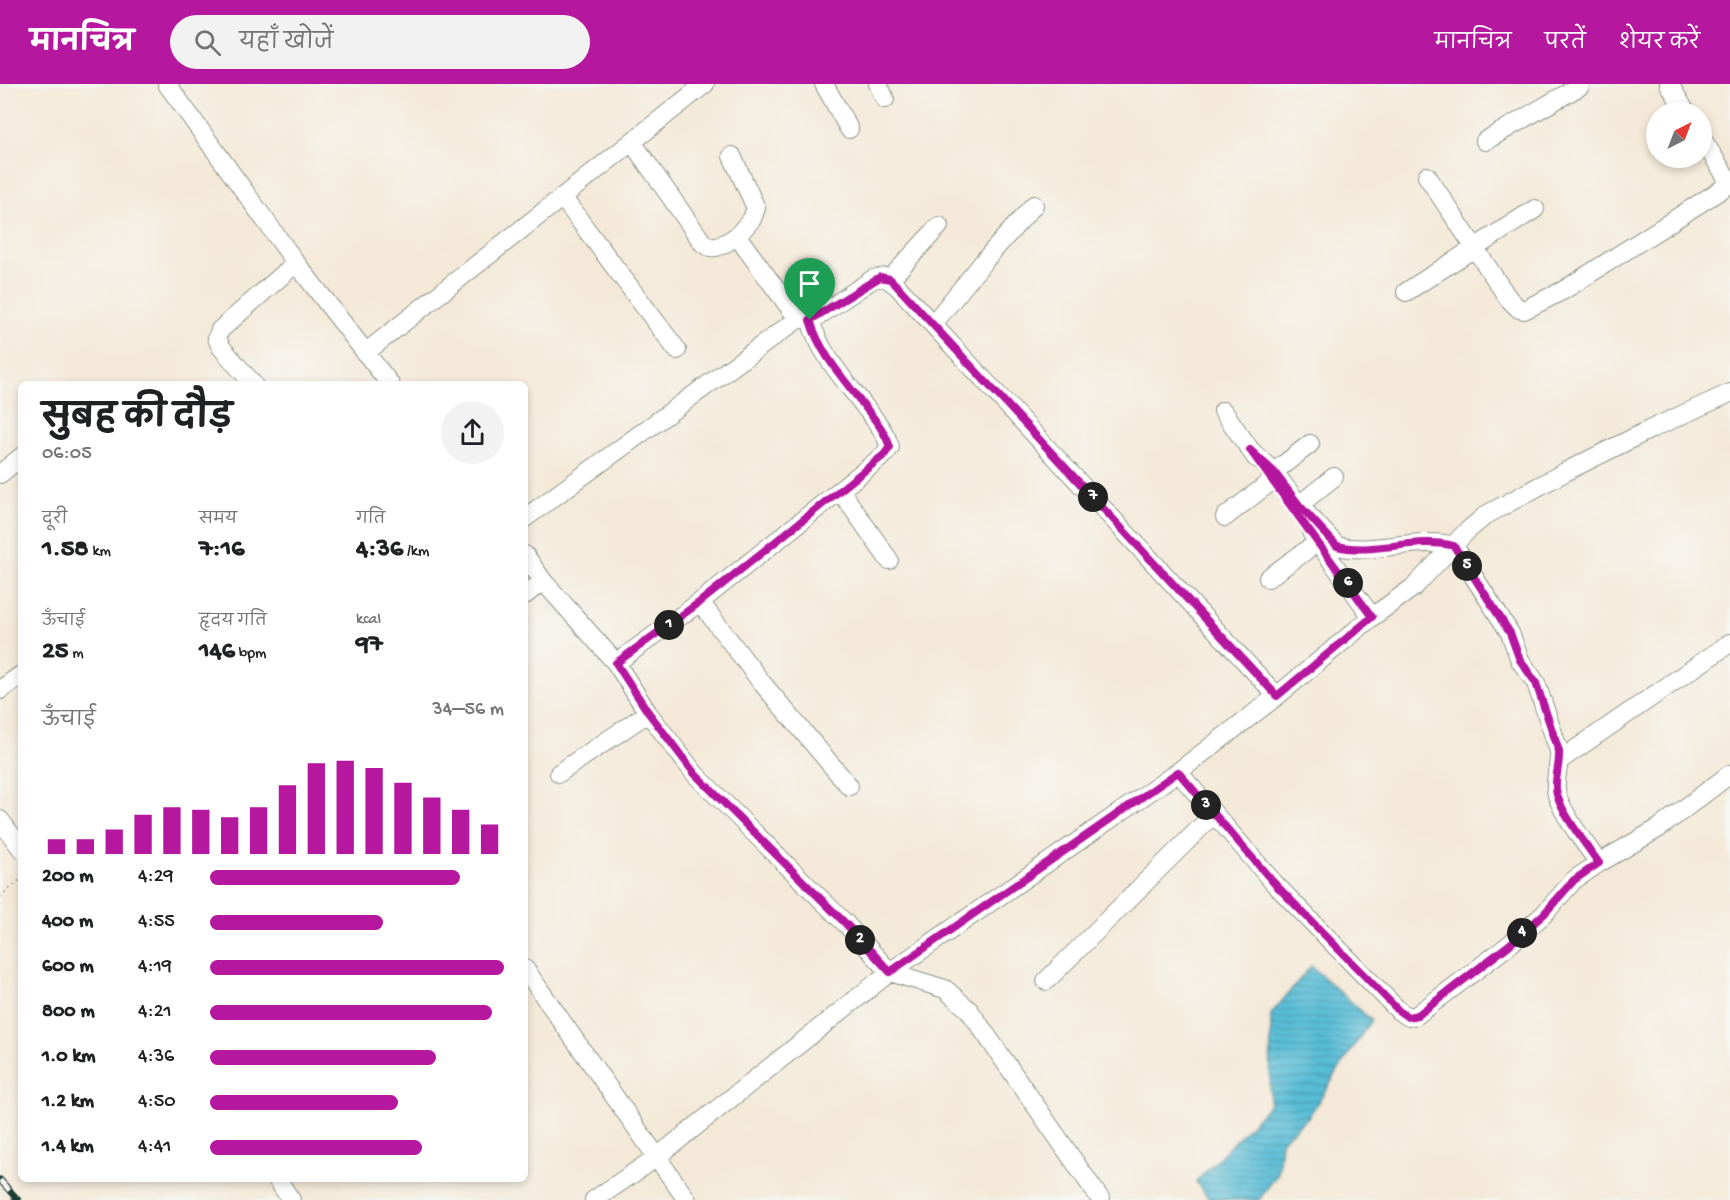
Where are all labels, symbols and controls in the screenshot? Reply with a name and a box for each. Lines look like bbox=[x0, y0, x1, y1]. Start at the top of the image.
search box bbox=[170, 15, 590, 69]
icon: search bbox=[191, 26, 224, 59]
text: मानचित्र bbox=[30, 28, 134, 61]
text: यहाँ खोजें bbox=[239, 31, 333, 57]
text: मानचित्र bbox=[1434, 32, 1511, 57]
text: परतें bbox=[1544, 32, 1586, 57]
text: शेयर करें bbox=[1619, 32, 1700, 57]
north arrow bbox=[1646, 102, 1712, 168]
map controls bbox=[1646, 102, 1712, 168]
pin bbox=[784, 258, 835, 320]
icon: arrive bbox=[793, 267, 826, 300]
text: सुबह की दौड़ bbox=[42, 401, 232, 439]
button: share bbox=[441, 401, 504, 464]
text: 06:05 bbox=[42, 443, 92, 466]
pin: 7 bbox=[1078, 482, 1108, 512]
text: 7 bbox=[1089, 487, 1097, 506]
text: दूरी bbox=[42, 511, 67, 530]
text: समय bbox=[199, 511, 237, 530]
text: गति bbox=[356, 511, 385, 530]
text: 1.58 bbox=[42, 535, 89, 566]
text: 7:16 bbox=[199, 535, 244, 566]
text: 4:36 bbox=[356, 535, 403, 566]
text: km bbox=[89, 543, 111, 562]
text: /km bbox=[403, 543, 429, 562]
pin: 5 bbox=[1452, 551, 1482, 581]
text: 5 bbox=[1463, 556, 1471, 575]
pin: 6 bbox=[1333, 568, 1363, 598]
text: 6 bbox=[1344, 573, 1352, 592]
pin: 1 bbox=[654, 610, 684, 640]
text: kcal bbox=[356, 611, 381, 630]
text: ऊँचाई bbox=[42, 613, 85, 632]
text: हृदय गति bbox=[199, 613, 267, 632]
text: 1 bbox=[666, 615, 672, 634]
text: 97 bbox=[356, 630, 383, 661]
text: 25 bbox=[42, 637, 68, 668]
text: 146 bbox=[199, 637, 235, 668]
text: m bbox=[68, 645, 84, 664]
text: bpm bbox=[235, 645, 266, 664]
text: 34–56 m bbox=[432, 699, 504, 722]
text: ऊँचाई bbox=[42, 710, 96, 733]
pin: 3 bbox=[1191, 790, 1221, 820]
text: 3 bbox=[1202, 795, 1210, 814]
text: 200 m bbox=[42, 866, 93, 889]
text: 4:29 bbox=[138, 866, 174, 889]
text: 400 m bbox=[42, 911, 93, 934]
text: 4:55 bbox=[138, 911, 175, 934]
pin: 4 bbox=[1507, 918, 1537, 948]
text: 4 bbox=[1518, 923, 1526, 942]
pin: 2 bbox=[845, 925, 875, 955]
text: 2 bbox=[856, 930, 864, 949]
text: 600 m bbox=[42, 956, 94, 979]
text: 4:19 bbox=[138, 956, 172, 979]
text: 800 m bbox=[42, 1001, 95, 1024]
text: 4:21 bbox=[138, 1001, 172, 1024]
text: 1.0 km bbox=[42, 1046, 96, 1069]
text: 4:36 bbox=[138, 1046, 174, 1069]
text: 1.2 km bbox=[42, 1091, 94, 1114]
text: 4:50 bbox=[138, 1091, 176, 1114]
text: 1.4 km bbox=[42, 1136, 94, 1159]
text: 4:41 bbox=[138, 1136, 171, 1159]

